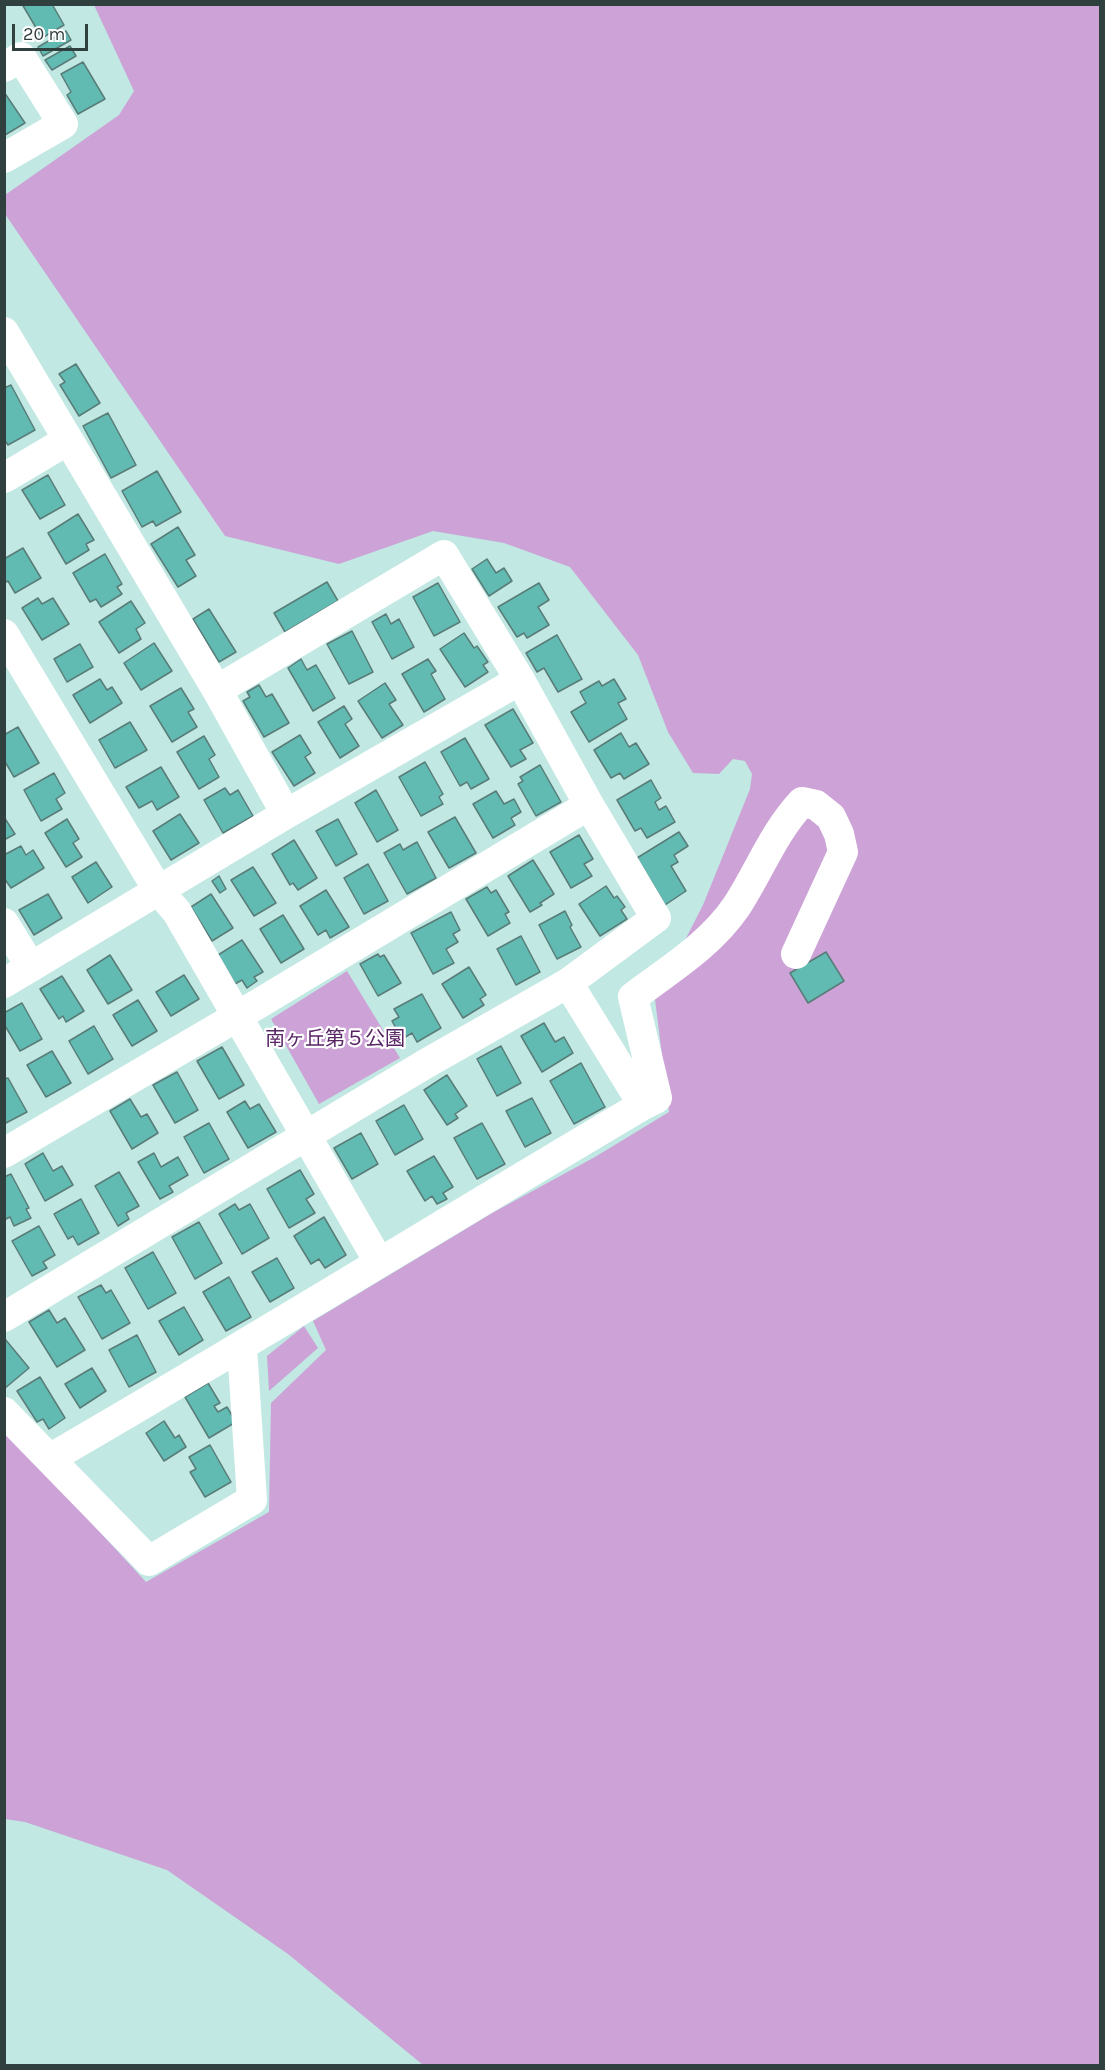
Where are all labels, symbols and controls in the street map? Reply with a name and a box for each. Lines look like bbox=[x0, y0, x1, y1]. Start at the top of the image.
scale bar bbox=[15, 12, 92, 50]
text: 20 m bbox=[23, 23, 65, 45]
park label: 南ヶ丘第５公園 bbox=[265, 1027, 405, 1051]

